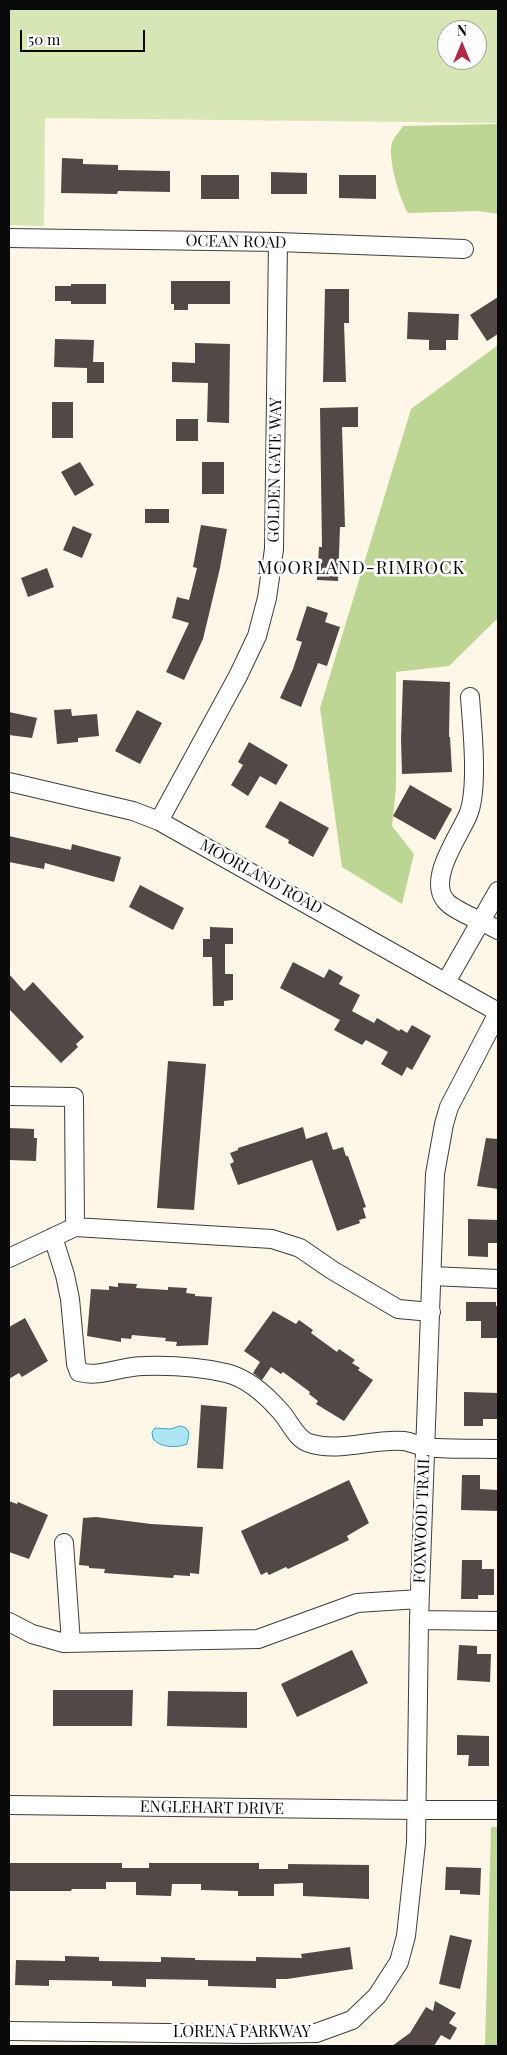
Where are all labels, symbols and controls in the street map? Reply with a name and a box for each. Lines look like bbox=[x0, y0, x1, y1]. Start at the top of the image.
scale bar bbox=[22, 20, 148, 52]
north arrow bbox=[437, 20, 487, 70]
text: N bbox=[457, 21, 467, 40]
text: 50 m bbox=[28, 29, 60, 49]
street label: OCEAN ROAD bbox=[185, 232, 287, 252]
street label: GOLDEN GATE WAY bbox=[264, 397, 286, 543]
district label: MOORLAND-RIMROCK bbox=[255, 557, 467, 579]
street label: MOORLAND ROAD bbox=[196, 835, 326, 919]
street label: FOXWOOD TRAIL bbox=[410, 1454, 434, 1584]
street label: ENGLEHART DRIVE bbox=[140, 1797, 284, 1819]
street label: LORENA PARKWAY bbox=[173, 2022, 311, 2042]

